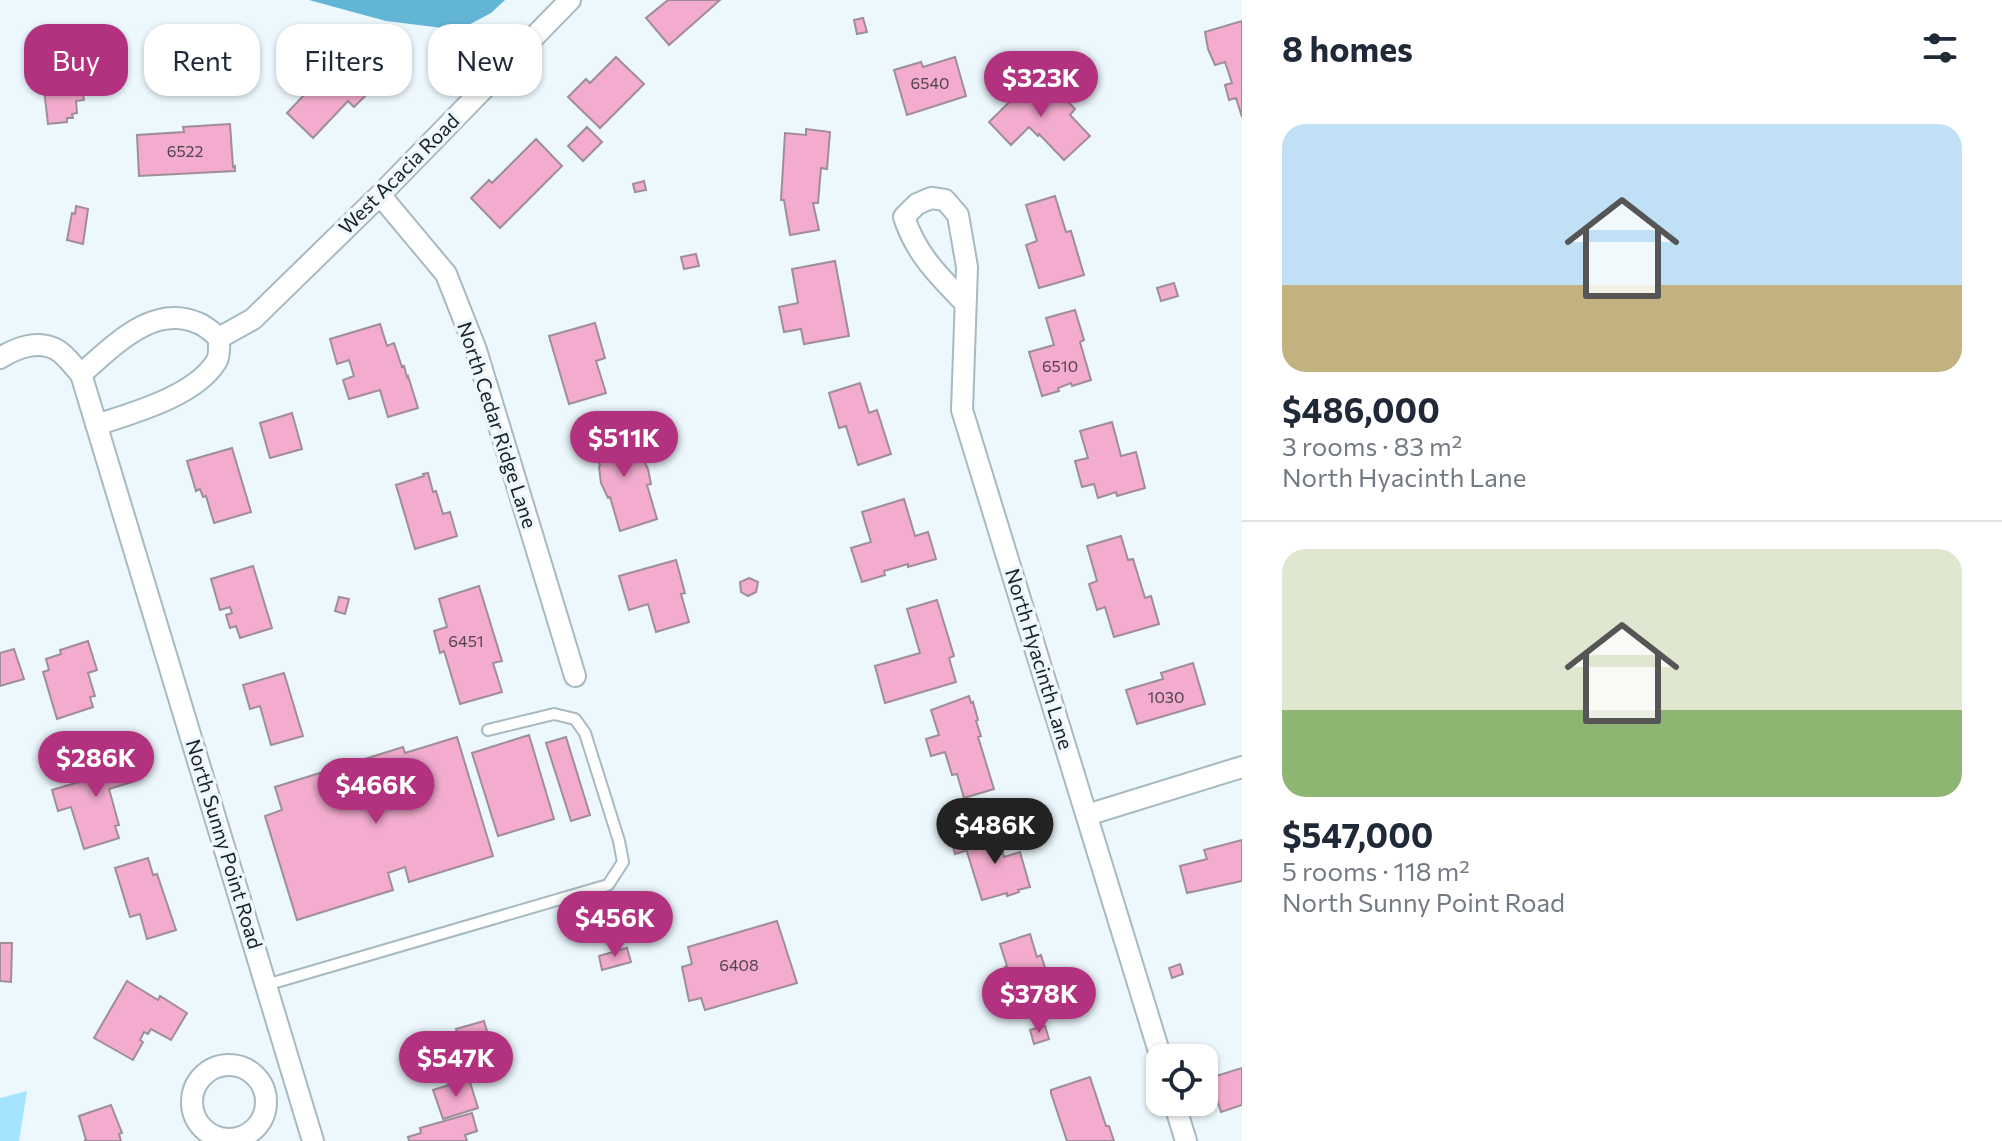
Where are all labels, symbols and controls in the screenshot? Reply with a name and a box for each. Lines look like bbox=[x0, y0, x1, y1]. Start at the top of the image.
chip: Buy bbox=[24, 24, 128, 96]
chip: Rent bbox=[144, 24, 260, 96]
chip: Filters bbox=[276, 24, 412, 96]
chip: New bbox=[428, 24, 542, 96]
icon: filters bbox=[1918, 26, 1962, 70]
text: 8 homes bbox=[1282, 27, 1413, 69]
pin: $323K bbox=[985, 51, 1097, 119]
text: $323K bbox=[1002, 61, 1080, 92]
house number: 6540 bbox=[911, 73, 949, 92]
street label: West Acacia Road bbox=[333, 108, 463, 238]
house number: 6522 bbox=[167, 141, 203, 160]
icon: home bbox=[1550, 176, 1694, 320]
street label: North Cedar Ridge Lane bbox=[453, 318, 543, 531]
house number: 6510 bbox=[1042, 356, 1078, 375]
text: $486,000 bbox=[1282, 388, 1440, 430]
pin: $511K bbox=[568, 411, 680, 479]
text: $511K bbox=[588, 421, 660, 452]
text: 3 rooms · 83 m² bbox=[1282, 430, 1462, 461]
text: North Hyacinth Lane bbox=[1282, 461, 1526, 492]
street label: North Hyacinth Lane bbox=[1001, 565, 1079, 752]
icon: home bbox=[1550, 601, 1694, 745]
house number: 6451 bbox=[448, 631, 484, 650]
house number: 1030 bbox=[1148, 687, 1184, 706]
pin: $286K bbox=[40, 731, 152, 799]
street label: North Sunny Point Road bbox=[182, 736, 268, 951]
text: $286K bbox=[56, 741, 136, 772]
pin: $466K bbox=[320, 758, 432, 826]
text: $466K bbox=[335, 768, 417, 799]
pin: $486K bbox=[939, 798, 1051, 866]
text: $486K bbox=[954, 808, 1036, 839]
text: $547,000 bbox=[1282, 813, 1433, 855]
text: 5 rooms · 118 m² bbox=[1282, 855, 1470, 886]
text: North Sunny Point Road bbox=[1282, 886, 1565, 917]
pin: $456K bbox=[559, 891, 671, 959]
text: $456K bbox=[575, 901, 655, 932]
house number: 6408 bbox=[719, 955, 759, 974]
pin: $378K bbox=[983, 967, 1095, 1035]
text: $378K bbox=[1000, 977, 1078, 1008]
pin: $547K bbox=[400, 1031, 512, 1099]
text: $547K bbox=[417, 1041, 495, 1072]
map controls bbox=[1146, 1044, 1218, 1116]
button: locate bbox=[1146, 1044, 1218, 1116]

